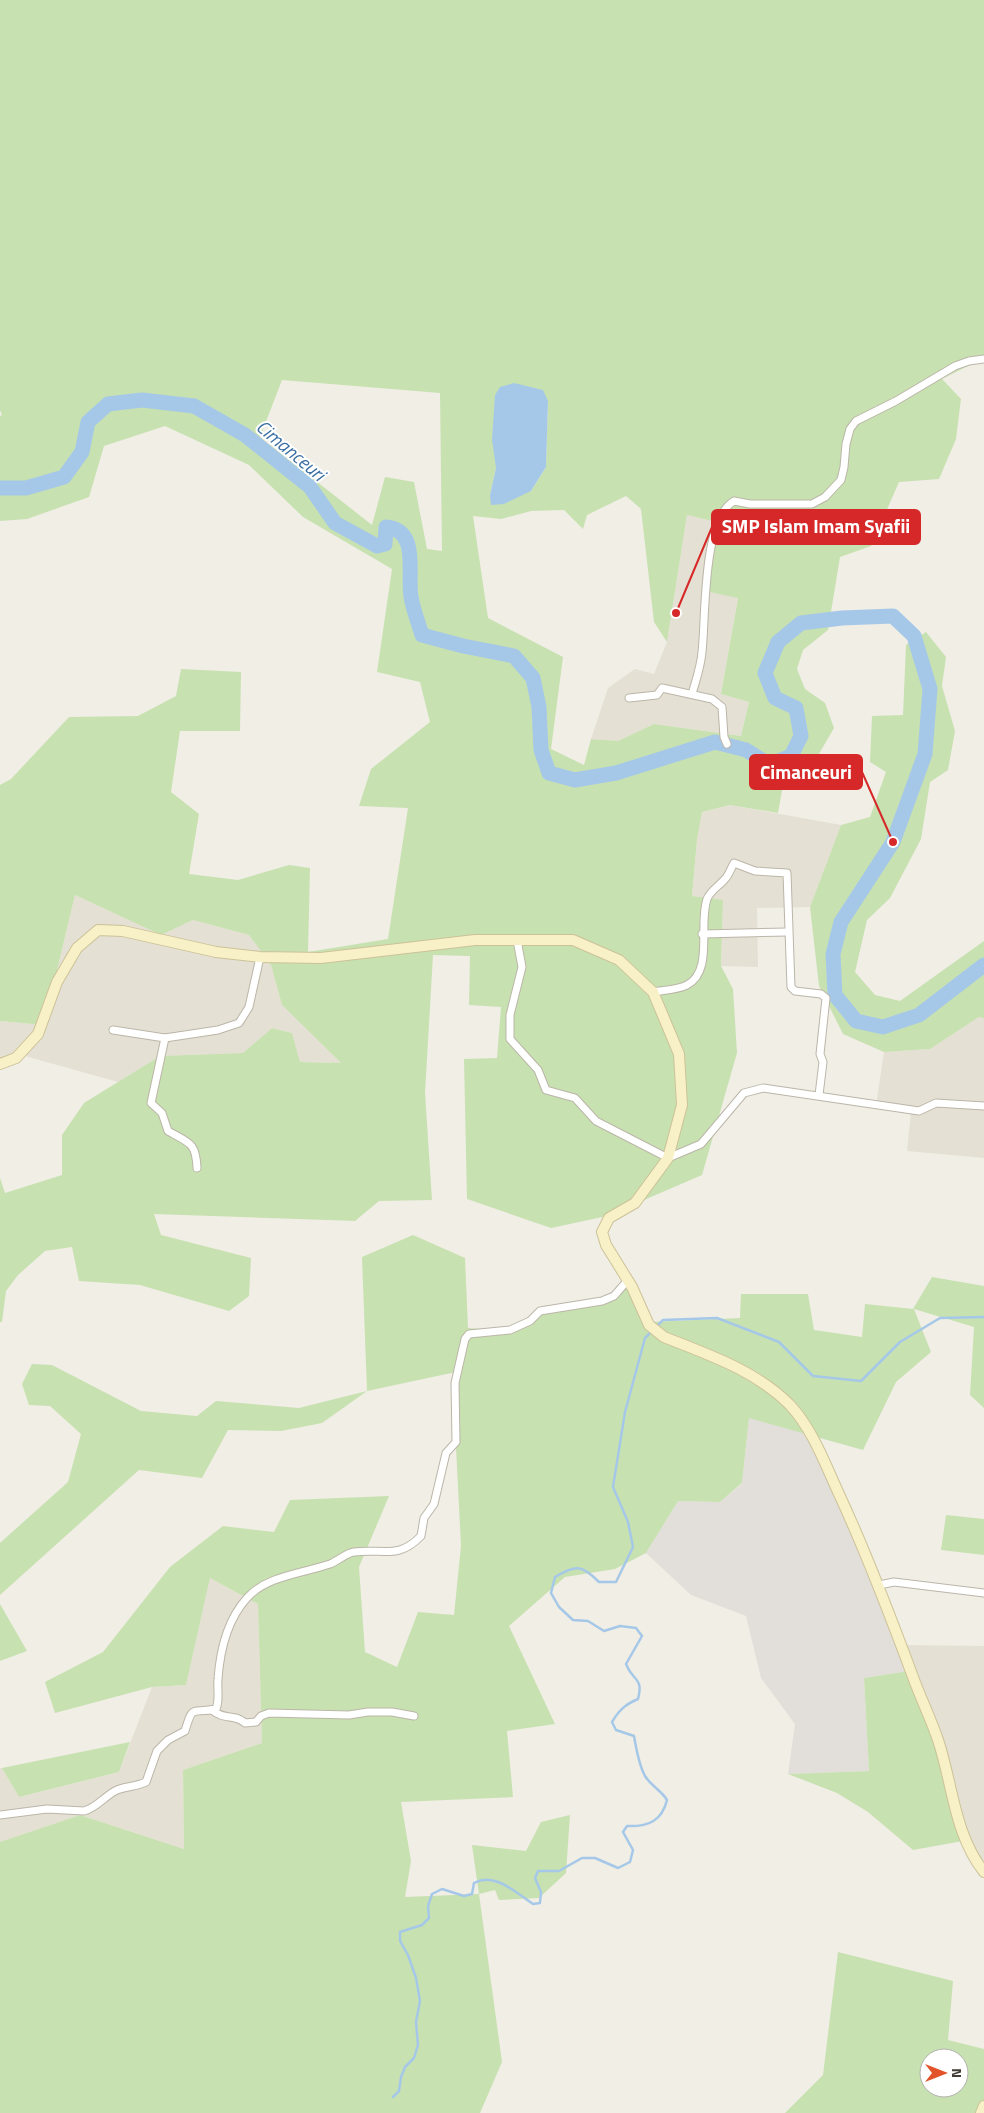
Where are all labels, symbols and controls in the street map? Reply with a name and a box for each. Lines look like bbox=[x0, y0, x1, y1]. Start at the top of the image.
water label: Cimanceuri bbox=[250, 412, 334, 489]
callout: SMP Islam Imam Syafii bbox=[712, 510, 920, 544]
text: SMP Islam Imam Syafii bbox=[722, 511, 910, 540]
callout: Cimanceuri bbox=[750, 755, 862, 789]
text: Cimanceuri bbox=[760, 757, 852, 786]
north arrow bbox=[919, 2048, 969, 2098]
text: N bbox=[947, 2068, 968, 2078]

